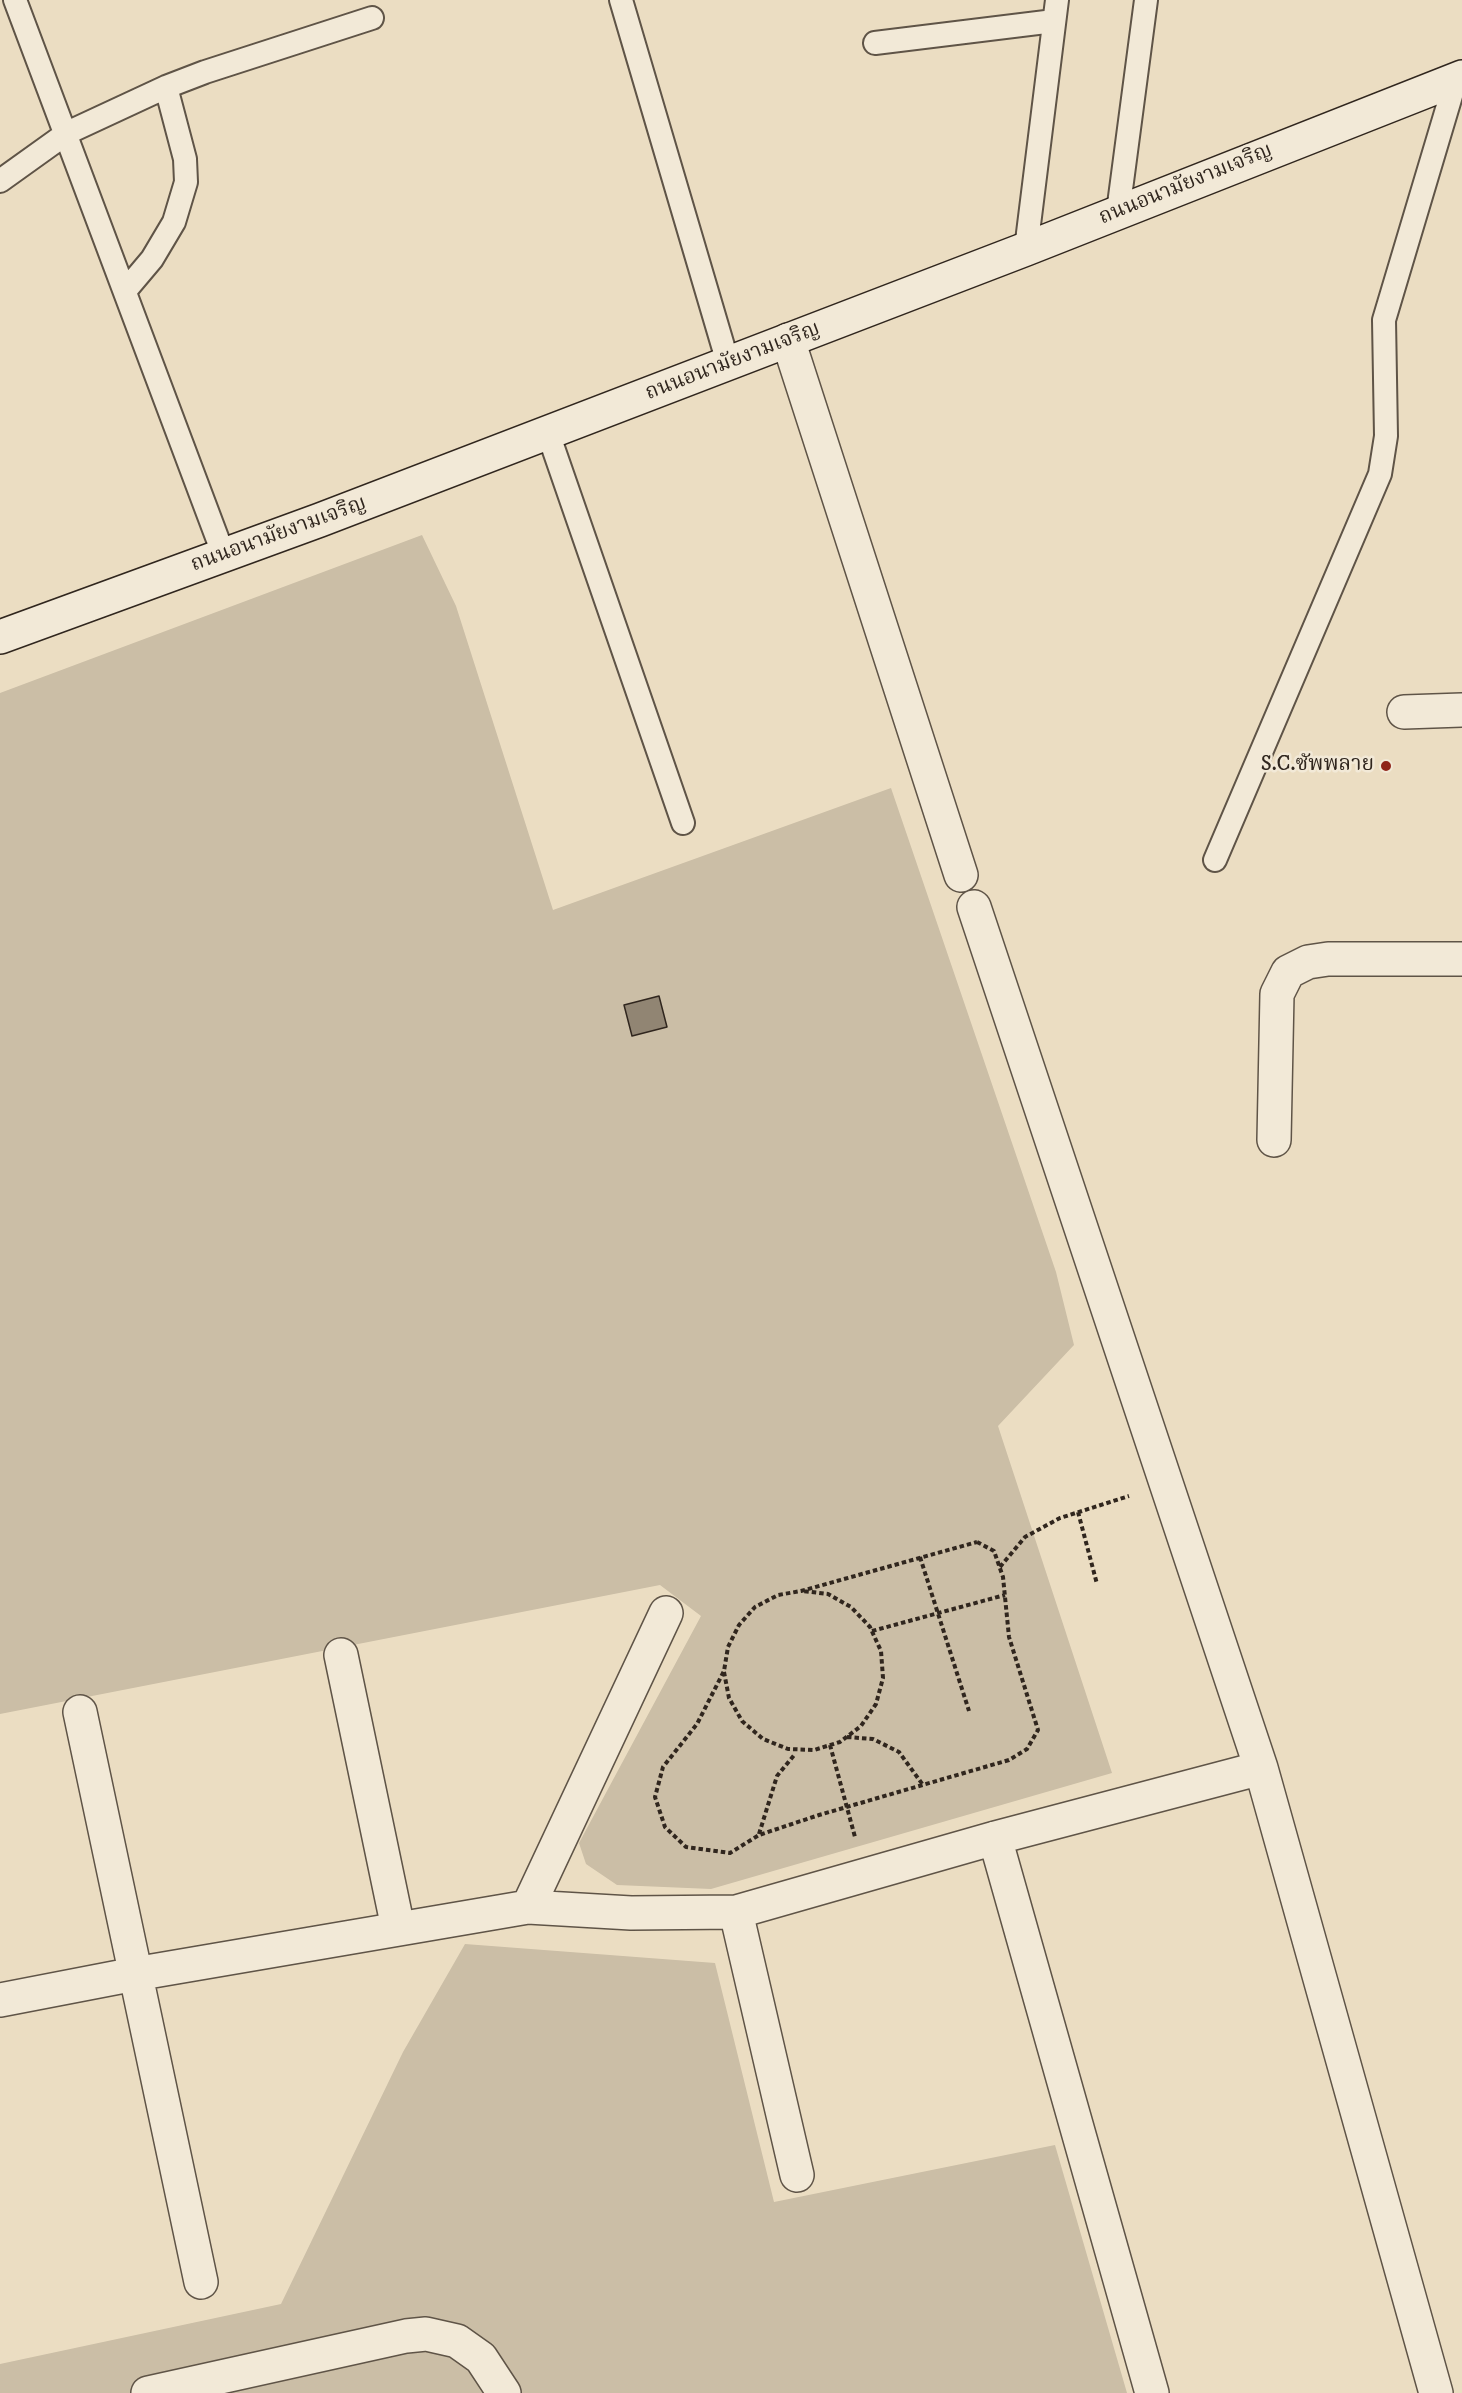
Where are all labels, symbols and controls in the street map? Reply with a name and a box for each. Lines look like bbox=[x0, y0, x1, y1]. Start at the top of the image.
street label: ถนนอนามัยงามเจริญ bbox=[1096, 139, 1276, 231]
street label: ถนนอนามัยงามเจริญ bbox=[642, 317, 824, 407]
street label: ถนนอนามัยงามเจริญ bbox=[188, 492, 370, 578]
place label: S.C.ซัพพลาย bbox=[1261, 753, 1374, 779]
marker: S.C.ซัพพลาย bbox=[1379, 759, 1393, 773]

